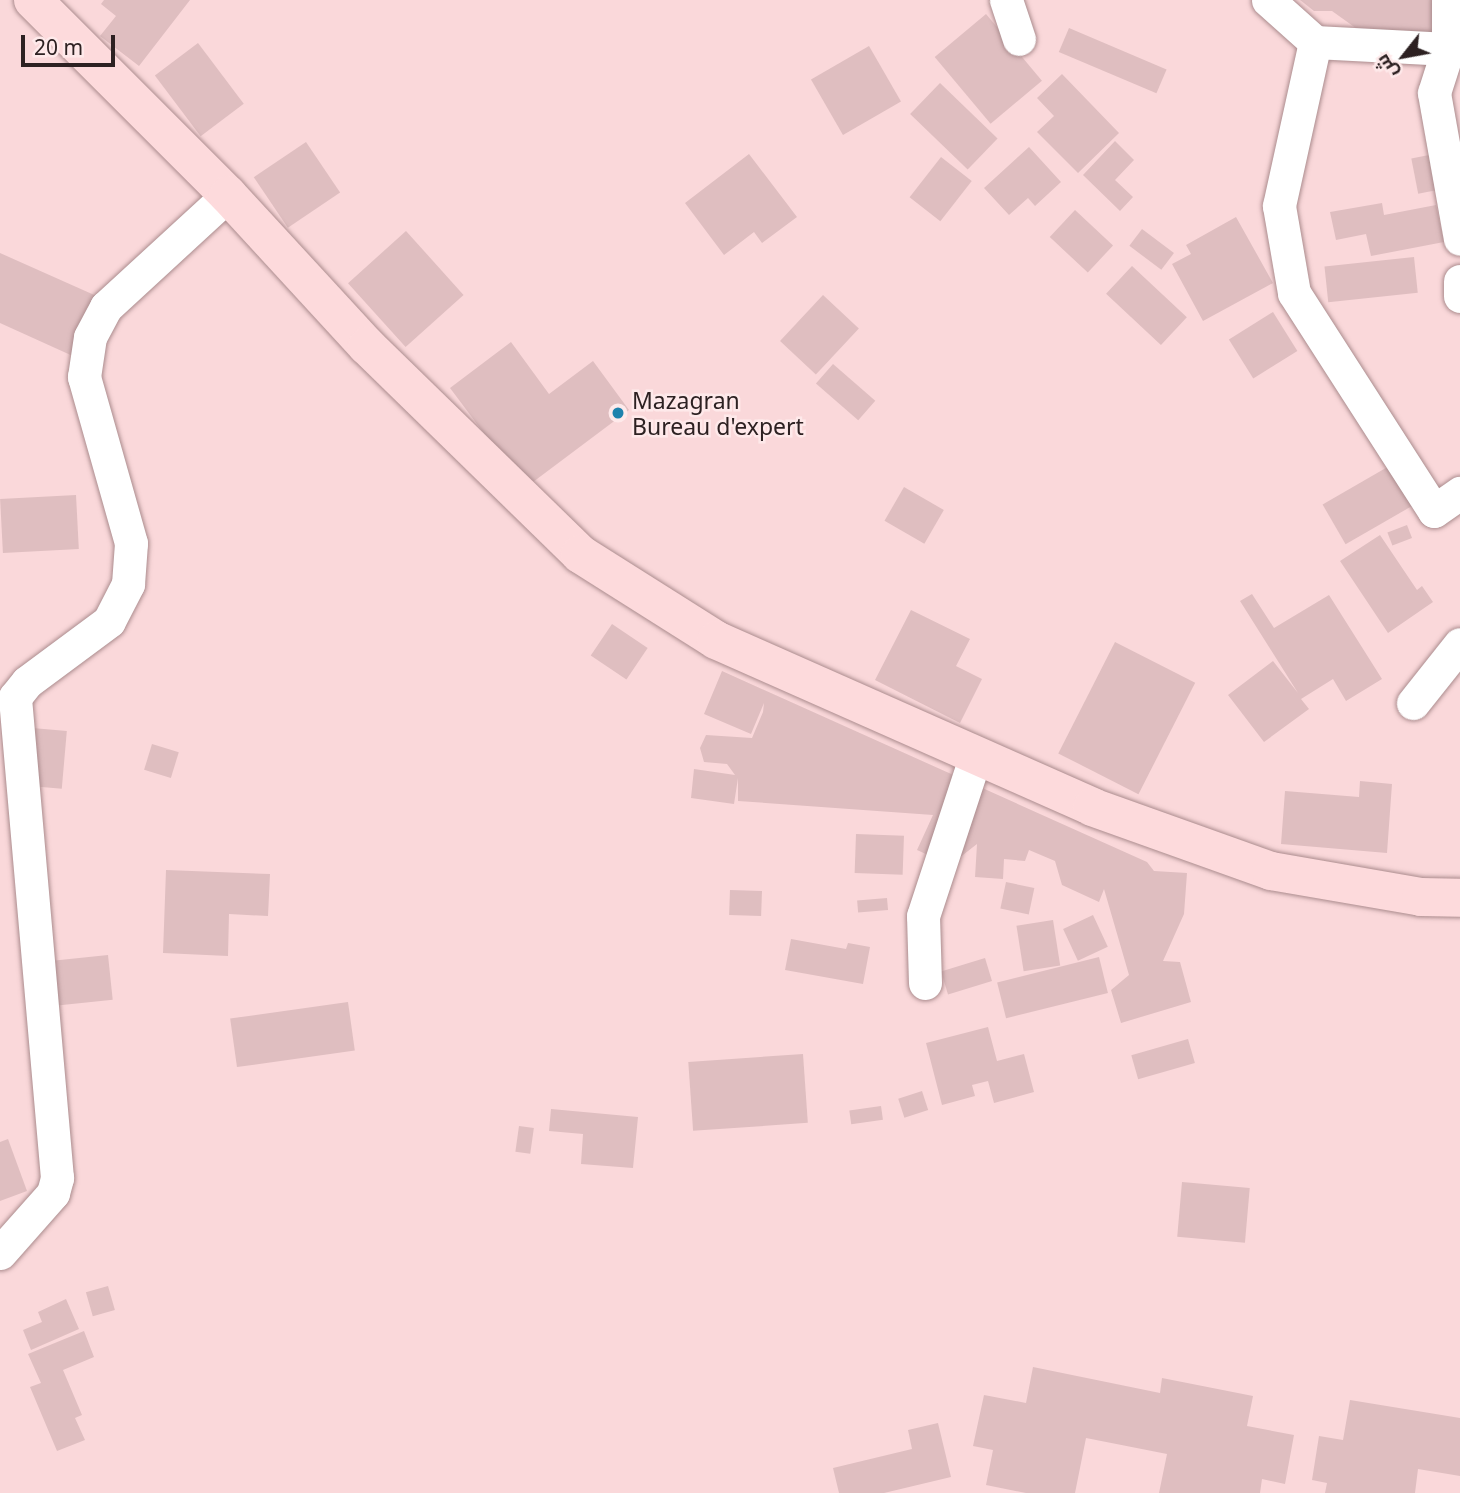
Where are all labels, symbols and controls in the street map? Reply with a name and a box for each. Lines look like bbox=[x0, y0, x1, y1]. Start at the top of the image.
scale bar bbox=[24, 21, 119, 65]
north arrow bbox=[1369, 21, 1439, 91]
text: 20 m bbox=[34, 33, 83, 61]
text: ش bbox=[1369, 50, 1403, 84]
place label: Mazagran Bureau d'expert bbox=[632, 386, 804, 440]
marker: Mazagran Bureau d'expert bbox=[610, 405, 626, 421]

